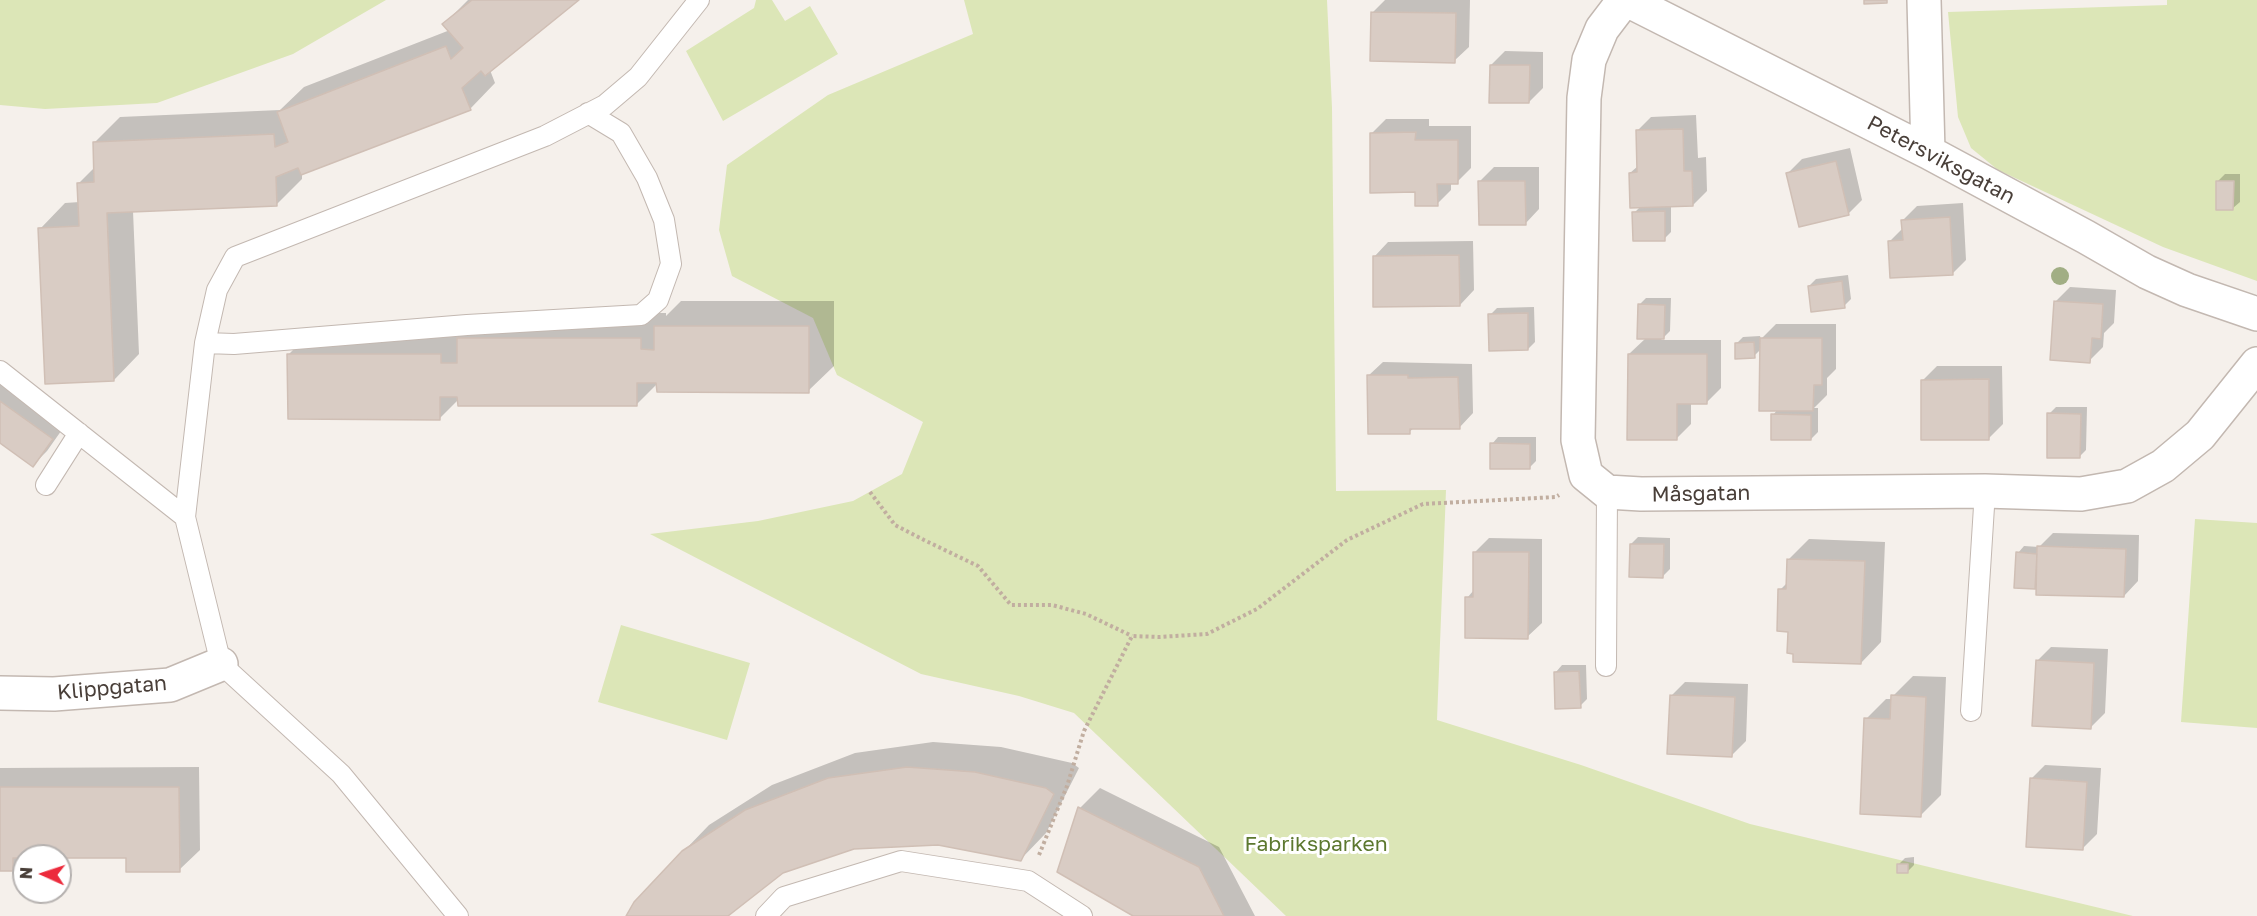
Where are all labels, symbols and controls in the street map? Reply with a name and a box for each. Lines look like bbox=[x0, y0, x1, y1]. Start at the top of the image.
street label: Petersviksgatan bbox=[1863, 110, 2019, 210]
street label: Måsgatan bbox=[1651, 481, 1751, 507]
street label: Klippgatan bbox=[56, 671, 168, 705]
park label: Fabriksparken bbox=[1244, 831, 1388, 857]
north arrow bbox=[12, 844, 72, 904]
text: N bbox=[16, 867, 36, 880]

